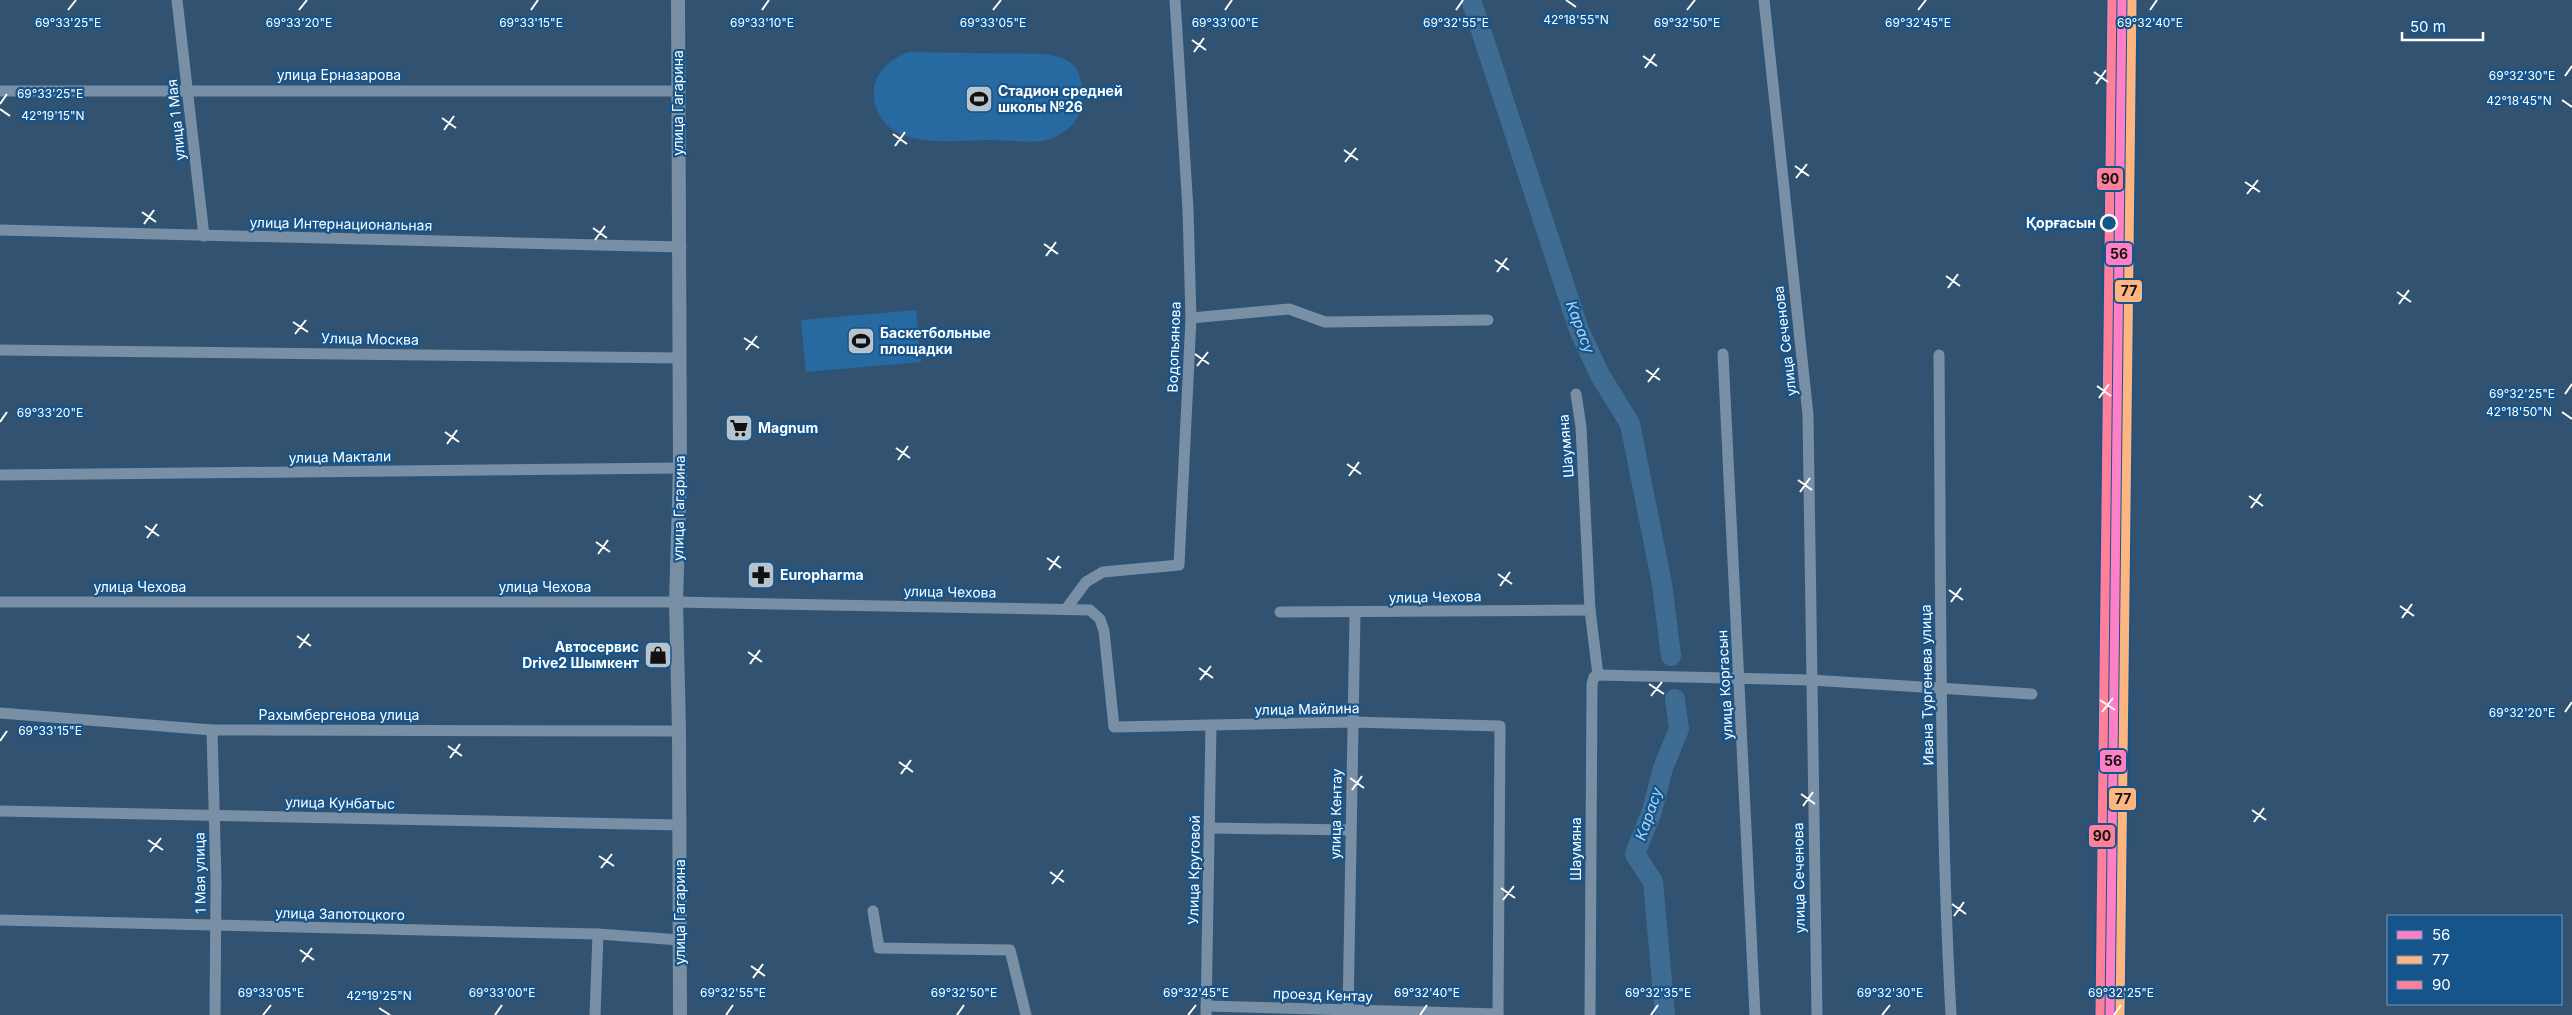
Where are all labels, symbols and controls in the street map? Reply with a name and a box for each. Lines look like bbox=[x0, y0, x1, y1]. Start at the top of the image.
scale bar bbox=[2402, 10, 2483, 42]
text: 42°18'55"N bbox=[1543, 12, 1609, 27]
text: 69°33'25"E bbox=[35, 15, 101, 30]
text: 69°33'20"E bbox=[266, 15, 332, 30]
text: 69°33'15"E bbox=[499, 15, 563, 30]
text: 69°33'10"E bbox=[730, 15, 794, 30]
text: 69°33'05"E bbox=[960, 15, 1026, 30]
text: 69°33'00"E bbox=[1192, 15, 1258, 30]
text: 69°32'55"E bbox=[1423, 15, 1489, 30]
text: 69°32'50"E bbox=[1654, 15, 1720, 30]
text: 69°32'45"E bbox=[1885, 15, 1951, 30]
text: 69°32'40"E bbox=[2117, 15, 2183, 30]
text: 50 m bbox=[2410, 17, 2446, 36]
street label: улица Гагарина bbox=[669, 50, 686, 156]
street label: улица Ерназарова bbox=[277, 66, 401, 83]
text: 69°32'30"E bbox=[2489, 68, 2555, 83]
street label: улица 1 Мая bbox=[163, 79, 188, 162]
place label: Стадион средней школы №26 bbox=[998, 82, 1123, 115]
sports icon: Стадион средней школы №26 bbox=[964, 84, 994, 114]
text: 69°33'25"E bbox=[17, 86, 83, 101]
text: 42°18'45"N bbox=[2486, 93, 2552, 108]
text: 42°19'15"N bbox=[21, 108, 85, 123]
line badge: 90 bbox=[2096, 167, 2124, 191]
text: 90 bbox=[2101, 170, 2119, 187]
street label: улица Интернациональная bbox=[250, 213, 432, 234]
place label: Қорғасын bbox=[2026, 214, 2096, 231]
marker: Қорғасын bbox=[2100, 214, 2118, 232]
line badge: 56 bbox=[2105, 242, 2133, 266]
text: 56 bbox=[2110, 245, 2128, 262]
line badge: 77 bbox=[2114, 279, 2143, 303]
text: 77 bbox=[2121, 282, 2137, 299]
street label: улица Сеченова bbox=[1769, 285, 1800, 397]
water label: Карасу bbox=[1562, 298, 1599, 356]
street label: Водопьянова bbox=[1163, 301, 1184, 393]
place label: Баскетбольные площадки bbox=[880, 324, 991, 357]
sports icon: Баскетбольные площадки bbox=[846, 326, 876, 356]
street label: Улица Москва bbox=[321, 329, 419, 348]
text: 69°32'25"E bbox=[2489, 386, 2555, 401]
text: 42°18'50"N bbox=[2486, 404, 2552, 419]
text: 69°33'20"E bbox=[17, 405, 83, 420]
supermarket icon: Magnum bbox=[724, 413, 754, 443]
street label: Шаумяна bbox=[1554, 414, 1577, 478]
place label: Magnum bbox=[758, 419, 818, 436]
street label: улица Мактали bbox=[289, 447, 391, 466]
street label: улица Гагарина bbox=[669, 455, 688, 561]
pharmacy icon: Europharma bbox=[746, 560, 776, 590]
place label: Europharma bbox=[780, 566, 864, 583]
street label: улица Чехова bbox=[94, 578, 186, 595]
street label: улица Чехова bbox=[499, 578, 591, 595]
street label: улица Чехова bbox=[903, 582, 997, 601]
street label: улица Чехова bbox=[1388, 587, 1482, 606]
street label: Ивана Тургенева улица bbox=[1917, 604, 1936, 766]
street label: улица Коргасын bbox=[1713, 630, 1736, 740]
place label: Автосервис Drive2 Шымкент bbox=[522, 638, 639, 671]
shop icon: Автосервис Drive2 Шымкент bbox=[643, 640, 673, 670]
street label: улица Майлина bbox=[1254, 699, 1360, 718]
text: 69°32'20"E bbox=[2489, 705, 2555, 720]
street label: Рахымбергенова улица bbox=[259, 706, 419, 723]
text: 69°33'15"E bbox=[18, 723, 82, 738]
line badge: 56 bbox=[2099, 749, 2127, 773]
text: 56 bbox=[2104, 752, 2122, 769]
street label: улица Кентау bbox=[1326, 768, 1345, 860]
water label: Карасу bbox=[1631, 784, 1667, 843]
line badge: 77 bbox=[2108, 787, 2137, 811]
text: 77 bbox=[2115, 790, 2131, 807]
street label: улица Кунбатыс bbox=[285, 793, 395, 812]
street label: Улица Круговой bbox=[1184, 815, 1203, 925]
street label: Шаумяна bbox=[1567, 817, 1584, 881]
street label: улица Сеченова bbox=[1789, 822, 1808, 934]
line badge: 90 bbox=[2088, 824, 2116, 848]
text: 90 bbox=[2093, 827, 2111, 844]
street label: 1 Мая улица bbox=[190, 832, 209, 914]
street label: улица Гагарина bbox=[671, 859, 688, 965]
street label: улица Запотоцкого bbox=[275, 904, 405, 923]
legend bbox=[2387, 915, 2562, 1005]
text: 56 bbox=[2432, 925, 2450, 944]
text: 77 bbox=[2432, 950, 2449, 969]
text: 90 bbox=[2432, 975, 2451, 994]
street label: проезд Кентау bbox=[1273, 984, 1374, 1005]
text: 69°33'05"E bbox=[238, 985, 304, 1000]
text: 69°33'00"E bbox=[469, 985, 535, 1000]
text: 69°32'55"E bbox=[700, 985, 766, 1000]
text: 69°32'50"E bbox=[931, 985, 997, 1000]
text: 69°32'45"E bbox=[1163, 985, 1229, 1000]
text: 69°32'40"E bbox=[1394, 985, 1460, 1000]
text: 69°32'35"E bbox=[1625, 985, 1691, 1000]
text: 69°32'30"E bbox=[1857, 985, 1923, 1000]
text: 69°32'25"E bbox=[2088, 985, 2154, 1000]
text: 42°19'25"N bbox=[346, 988, 412, 1003]

